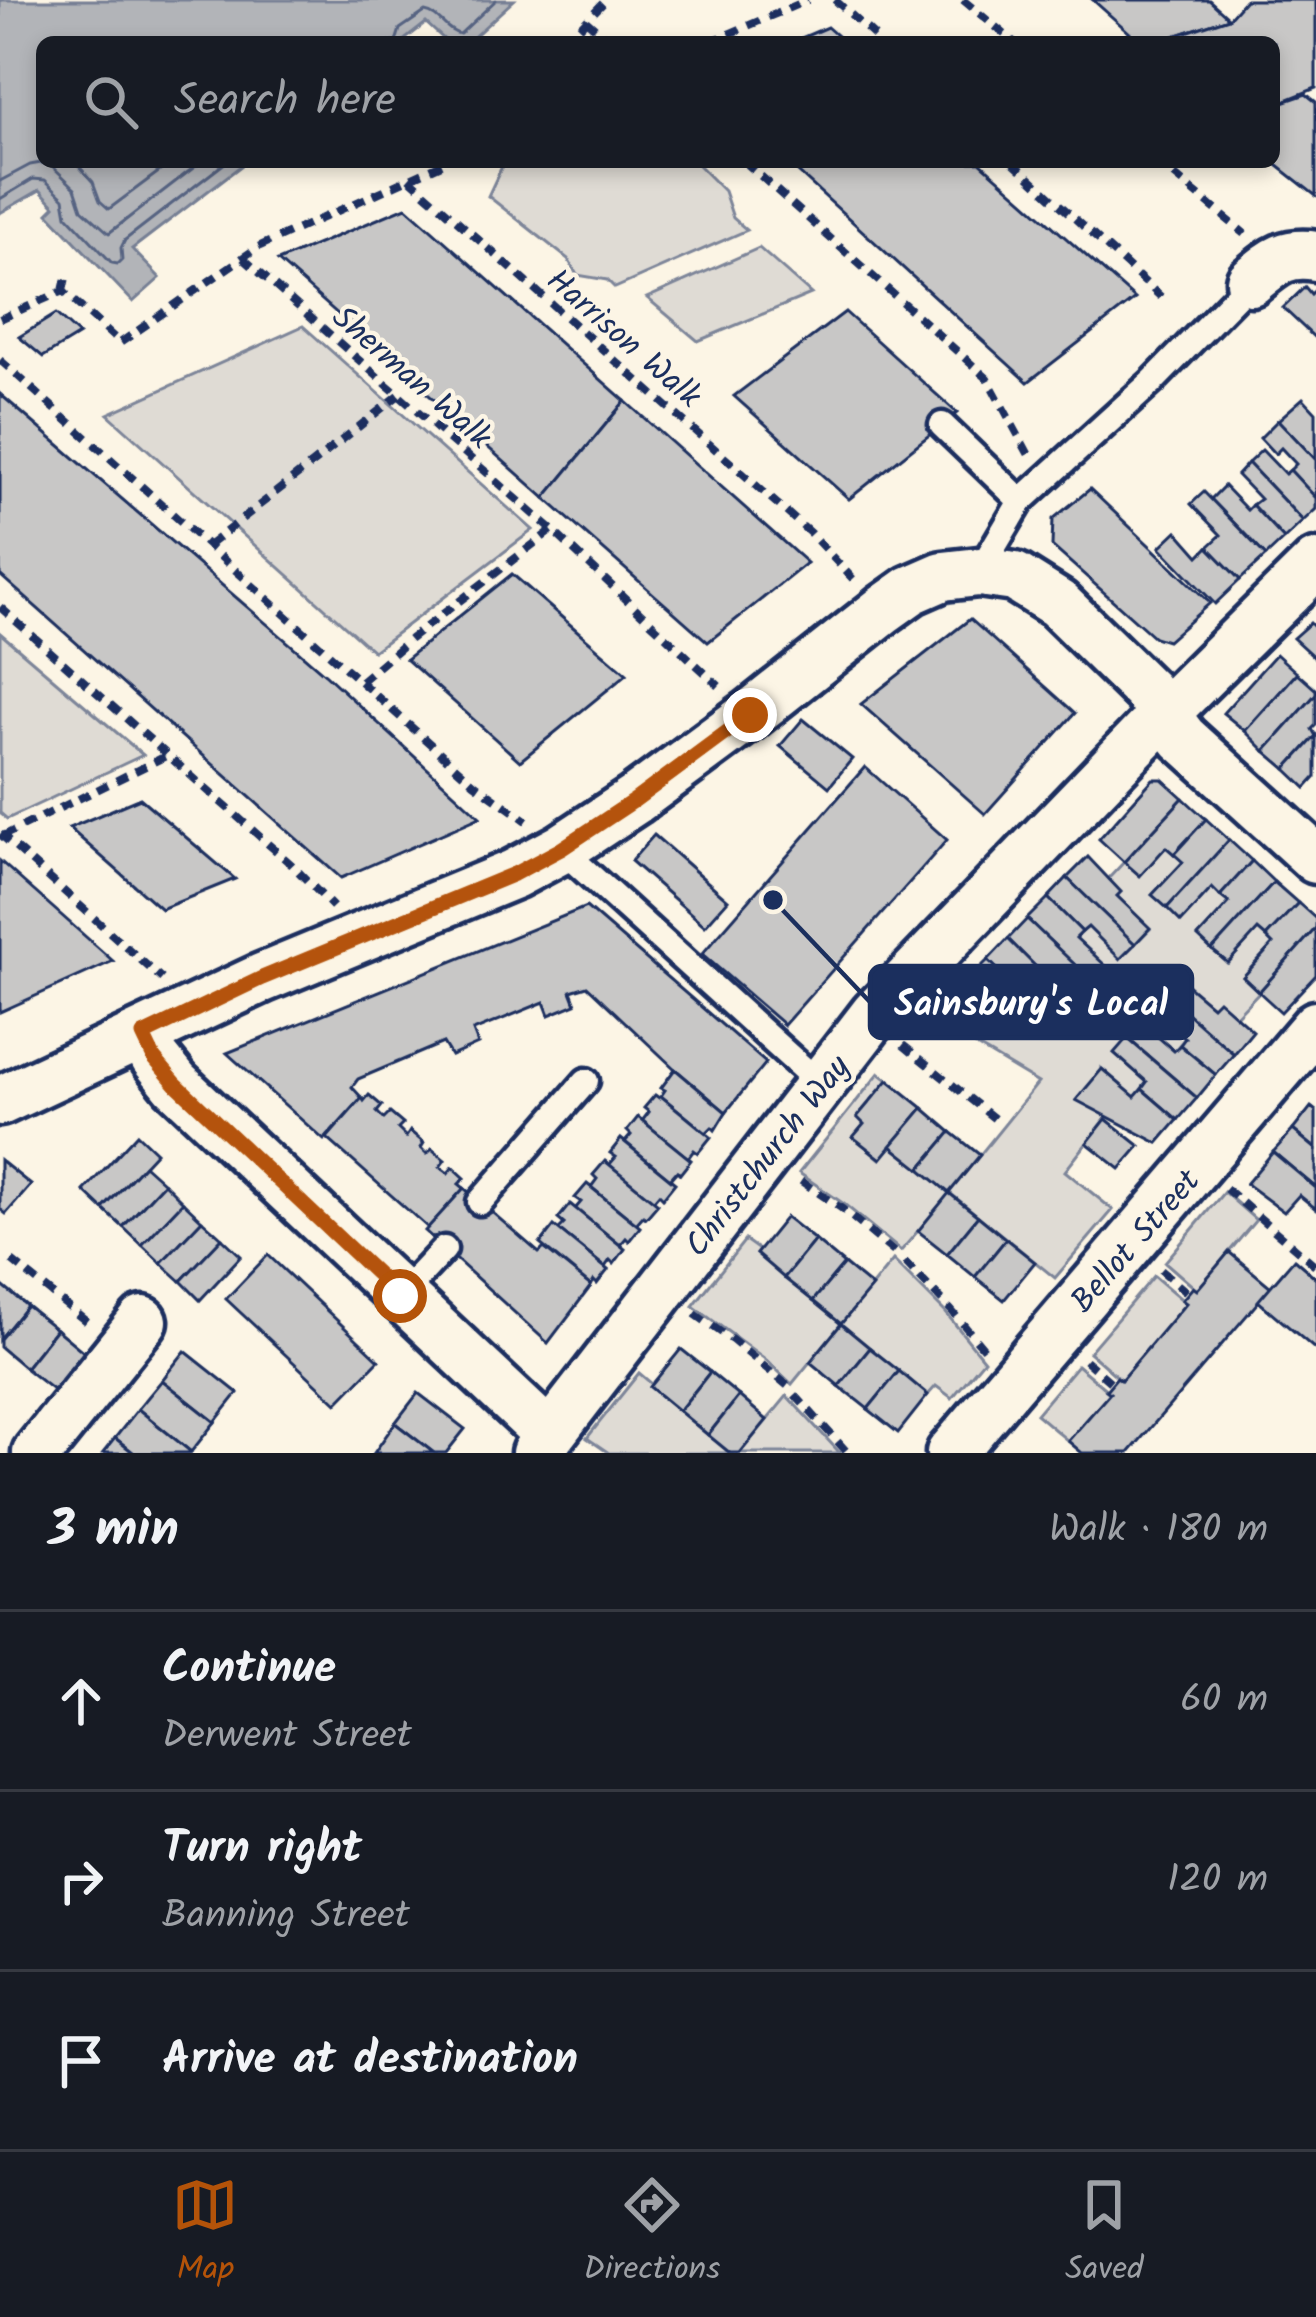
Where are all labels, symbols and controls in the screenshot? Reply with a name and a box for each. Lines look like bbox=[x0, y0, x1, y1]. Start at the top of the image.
search box bbox=[36, 36, 1280, 168]
text: Search here bbox=[174, 66, 396, 138]
icon: search bbox=[78, 69, 144, 135]
street label: Harrison Walk bbox=[533, 257, 713, 423]
street label: Sherman Walk bbox=[318, 294, 503, 464]
route end bbox=[723, 688, 777, 742]
callout: Sainsbury's Local bbox=[870, 966, 1192, 1038]
text: Sainsbury's Local bbox=[894, 977, 1169, 1034]
street label: Christchurch Way bbox=[673, 1044, 865, 1270]
street label: Bellot Street bbox=[1059, 1157, 1215, 1326]
route start bbox=[373, 1269, 427, 1323]
text: 3 min bbox=[48, 1491, 179, 1572]
text: Walk · 180 m bbox=[1049, 1500, 1268, 1562]
text: Continue bbox=[162, 1634, 336, 1706]
icon: ahead bbox=[48, 1668, 114, 1734]
text: 60 m bbox=[1180, 1670, 1268, 1732]
text: Derwent Street bbox=[162, 1706, 412, 1768]
text: Turn right bbox=[162, 1814, 362, 1886]
icon: right bbox=[48, 1848, 114, 1914]
text: 120 m bbox=[1167, 1850, 1268, 1912]
text: Banning Street bbox=[162, 1886, 410, 1948]
text: Arrive at destination bbox=[162, 2025, 578, 2097]
icon: arrive bbox=[48, 2028, 114, 2094]
tab: Map bbox=[172, 2172, 238, 2297]
tab: Directions bbox=[583, 2172, 720, 2297]
tab: Saved bbox=[1065, 2172, 1144, 2297]

